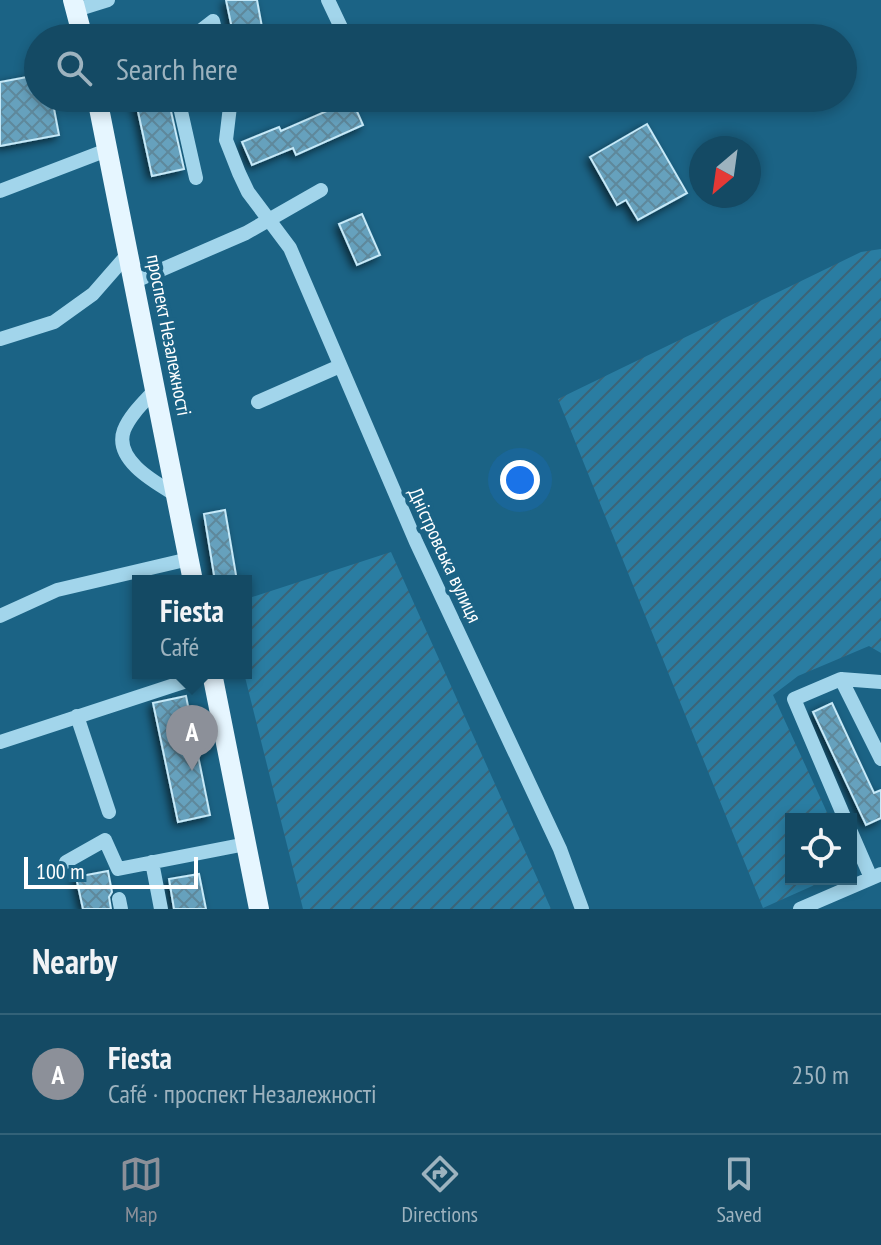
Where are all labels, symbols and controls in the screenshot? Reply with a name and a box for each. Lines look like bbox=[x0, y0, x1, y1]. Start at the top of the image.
search box bbox=[24, 24, 857, 112]
icon: search bbox=[52, 46, 96, 90]
text: Search here bbox=[116, 49, 238, 88]
north arrow bbox=[689, 136, 761, 208]
street label: проспект Незалежності bbox=[141, 252, 197, 418]
your location bbox=[500, 460, 540, 500]
street label: Дністровська вулиця bbox=[402, 483, 488, 627]
popup bbox=[132, 575, 252, 679]
text: Fiesta bbox=[160, 591, 224, 630]
text: Café bbox=[160, 630, 199, 663]
pin: A bbox=[166, 705, 218, 771]
map controls bbox=[785, 813, 857, 885]
button: locate bbox=[785, 813, 857, 885]
scale bar bbox=[24, 853, 198, 889]
text: 100 m bbox=[36, 857, 85, 885]
text: Nearby bbox=[32, 939, 117, 983]
text: Fiesta bbox=[108, 1038, 172, 1077]
text: A bbox=[51, 1058, 65, 1091]
text: 250 m bbox=[791, 1058, 849, 1091]
text: Café · проспект Незалежності bbox=[108, 1077, 377, 1110]
tab: Map bbox=[119, 1152, 163, 1228]
tab: Directions bbox=[402, 1152, 478, 1228]
tab: Saved bbox=[716, 1152, 762, 1228]

